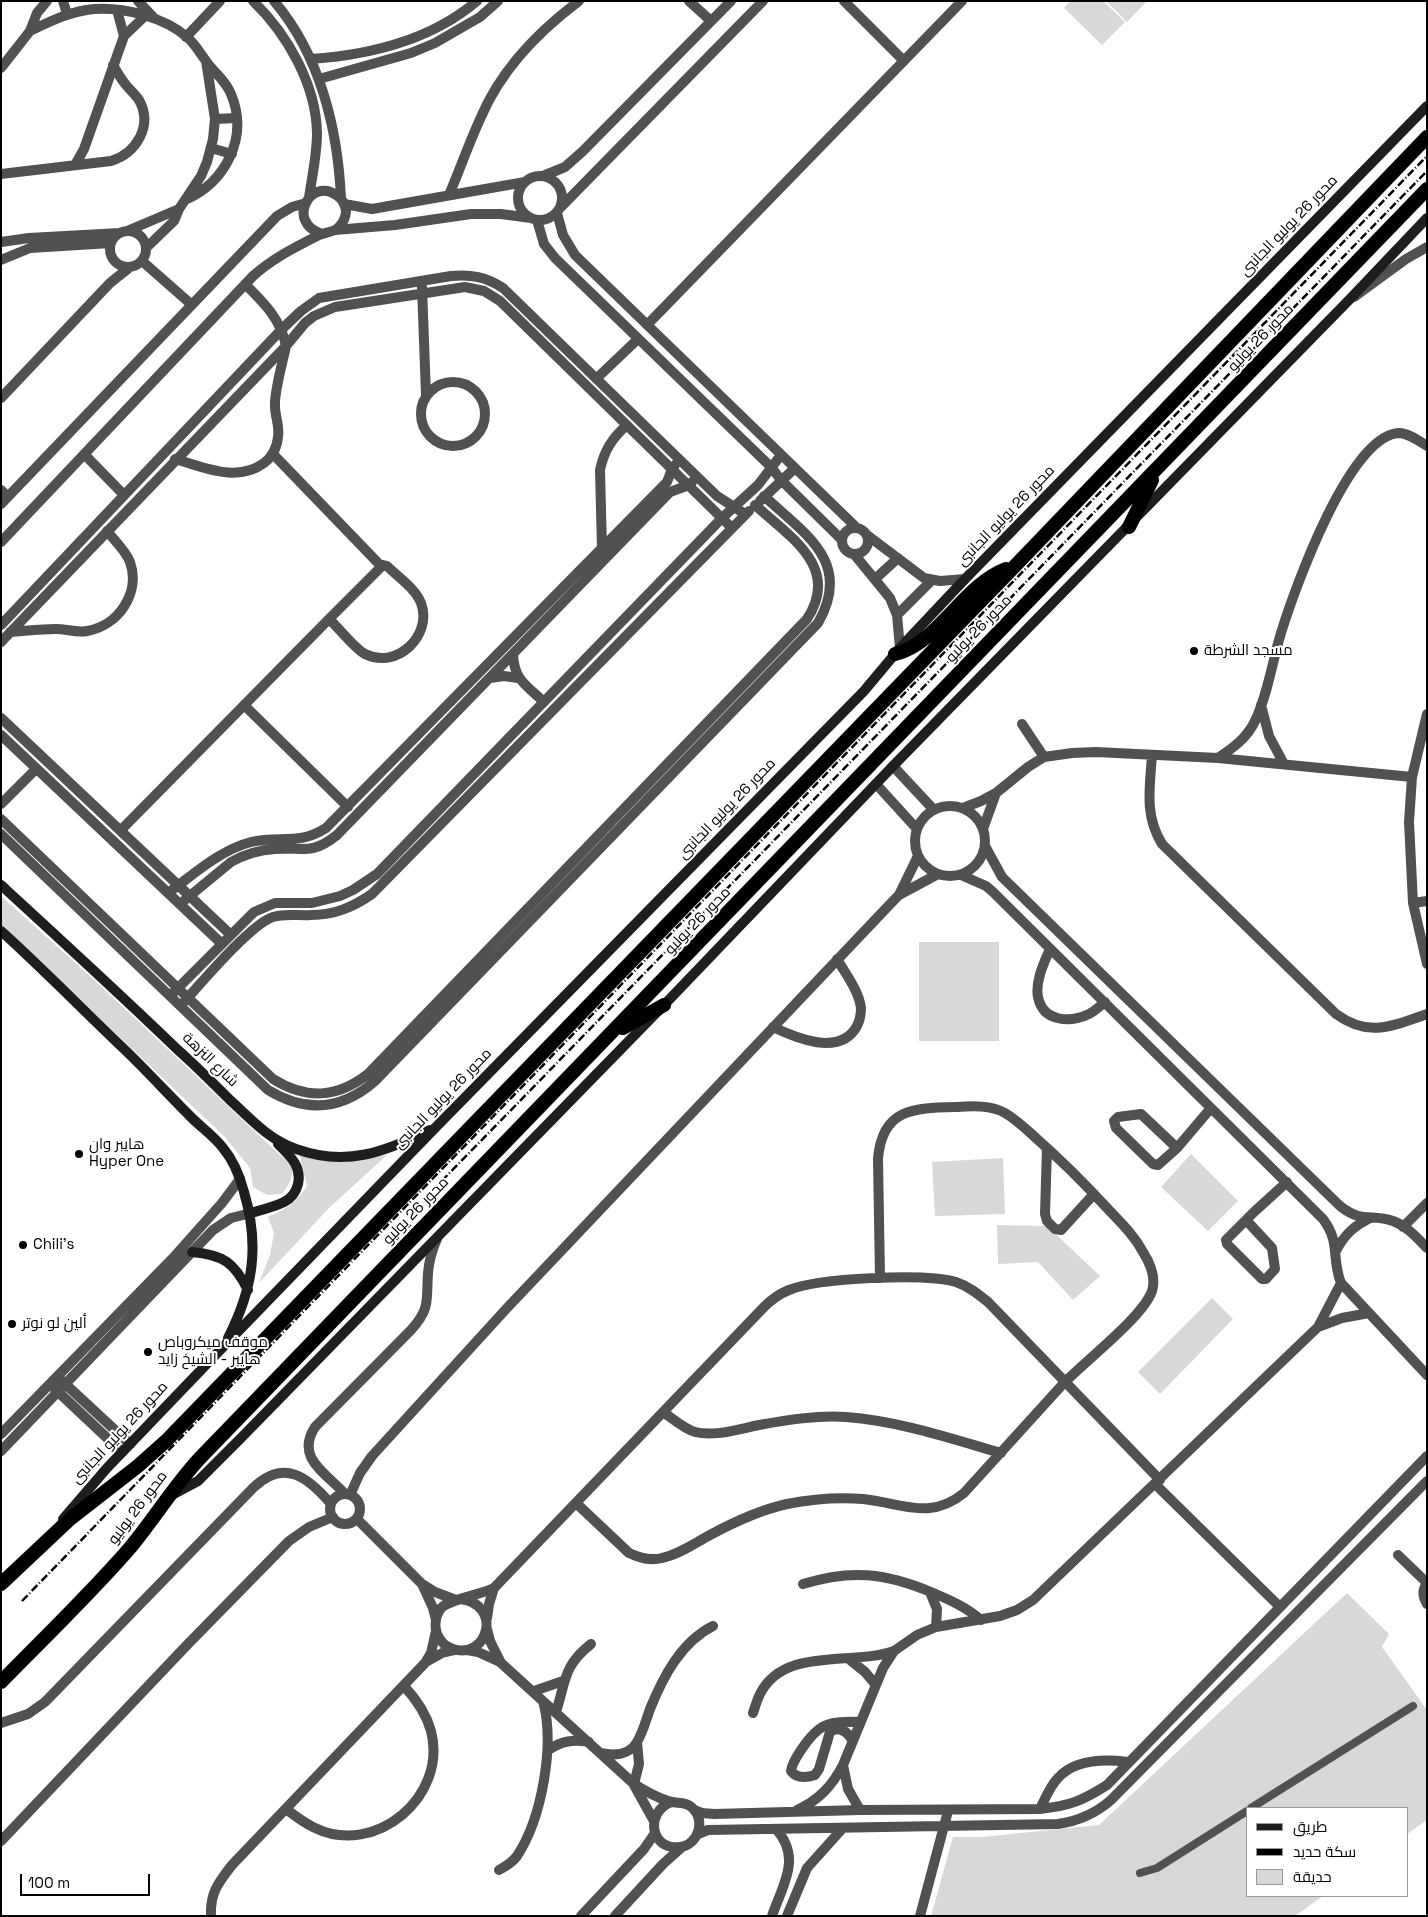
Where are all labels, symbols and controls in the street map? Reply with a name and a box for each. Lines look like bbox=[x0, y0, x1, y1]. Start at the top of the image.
street label: محور 26 يوليو الجانبى bbox=[1236, 172, 1342, 280]
street label: محور 26 يوليو bbox=[1224, 300, 1298, 376]
street label: محور 26 يوليو الجانبى bbox=[953, 462, 1059, 570]
street label: محور 26 يوليو bbox=[942, 591, 1016, 667]
place label: مسجد الشرطة bbox=[1204, 642, 1293, 660]
marker: مسجد الشرطة bbox=[1188, 645, 1200, 657]
street label: محور 26 يوليو الجانبى bbox=[674, 755, 780, 863]
street label: محور 26 يوليو bbox=[661, 883, 735, 959]
street label: شارع النزهة bbox=[178, 1029, 242, 1091]
street label: محور 26 يوليو الجانبى bbox=[390, 1045, 496, 1153]
place label: هايبر وان Hyper One bbox=[89, 1136, 164, 1171]
marker: هايبر وان Hyper One bbox=[73, 1148, 85, 1160]
street label: محور 26 يوليو bbox=[379, 1173, 453, 1249]
place label: Chili's bbox=[33, 1236, 74, 1254]
marker: Chili's bbox=[17, 1239, 29, 1251]
place label: ألين لو نوتر bbox=[22, 1315, 87, 1333]
marker: ألين لو نوتر bbox=[6, 1318, 18, 1330]
place label: موقف ميكروباص هايبر - الشيخ زايد bbox=[158, 1334, 268, 1369]
marker: موقف ميكروباص هايبر - الشيخ زايد bbox=[142, 1346, 154, 1358]
street label: محور 26 يوليو الجانبى bbox=[68, 1378, 172, 1488]
street label: محور 26 يوليو bbox=[105, 1468, 171, 1548]
legend bbox=[1246, 1807, 1408, 1897]
text: طريق bbox=[1293, 1817, 1327, 1836]
text: سكة حديد bbox=[1293, 1842, 1356, 1861]
scale bar bbox=[22, 1864, 152, 1896]
text: حديقة bbox=[1293, 1867, 1332, 1886]
text: 100 m bbox=[28, 1873, 70, 1892]

